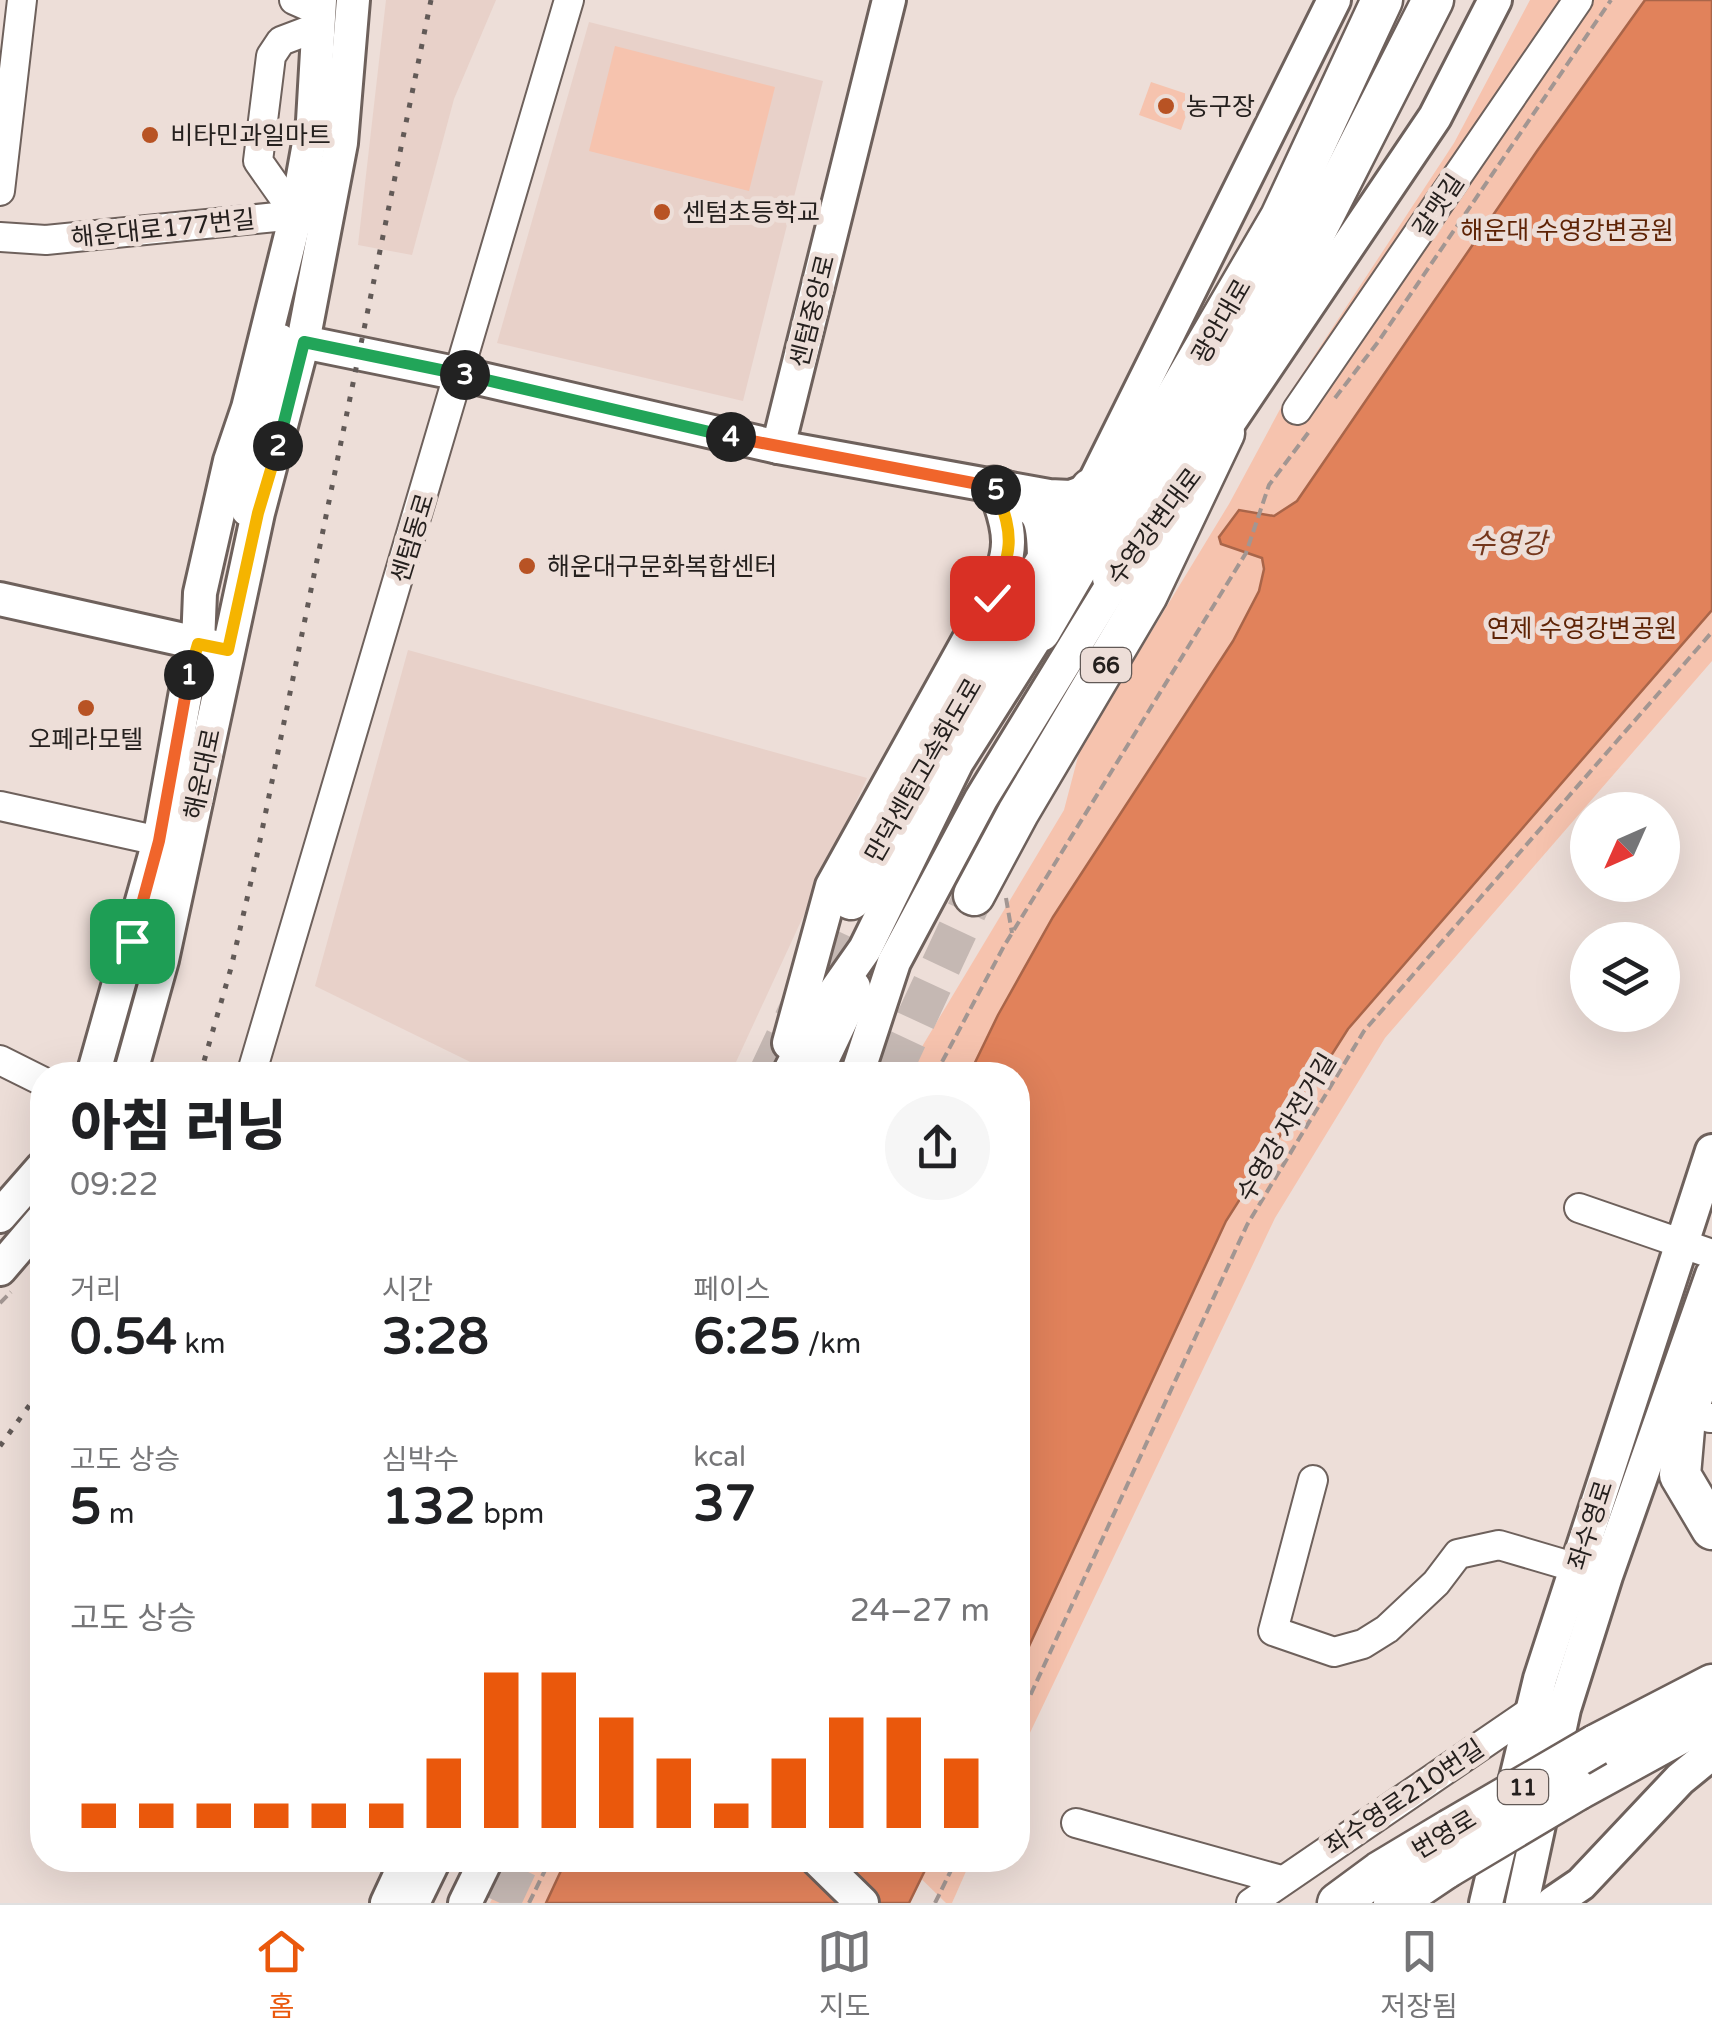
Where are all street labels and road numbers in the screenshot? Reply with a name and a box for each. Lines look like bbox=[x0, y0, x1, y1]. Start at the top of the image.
street label: 갈맷길 bbox=[1407, 169, 1471, 243]
street label: 해운대로177번길 bbox=[69, 204, 257, 254]
street label: 센텀중앙로 bbox=[785, 252, 841, 371]
street label: 광안대로 bbox=[1186, 274, 1258, 369]
street label: 수영강변대로 bbox=[1101, 462, 1208, 591]
street label: 센텀동로 bbox=[385, 490, 441, 587]
road number: 66 bbox=[1081, 648, 1131, 682]
street label: 만덕센텀고속화도로 bbox=[859, 673, 989, 868]
street label: 해운대로 bbox=[179, 726, 227, 822]
street label: 수영강 자전거길 bbox=[1231, 1048, 1343, 1207]
street label: 좌수영로 bbox=[1562, 1477, 1619, 1574]
street label: 좌수영로210번길 bbox=[1319, 1734, 1490, 1862]
road number: 11 bbox=[1498, 1770, 1548, 1804]
street label: 번영로 bbox=[1407, 1804, 1482, 1865]

